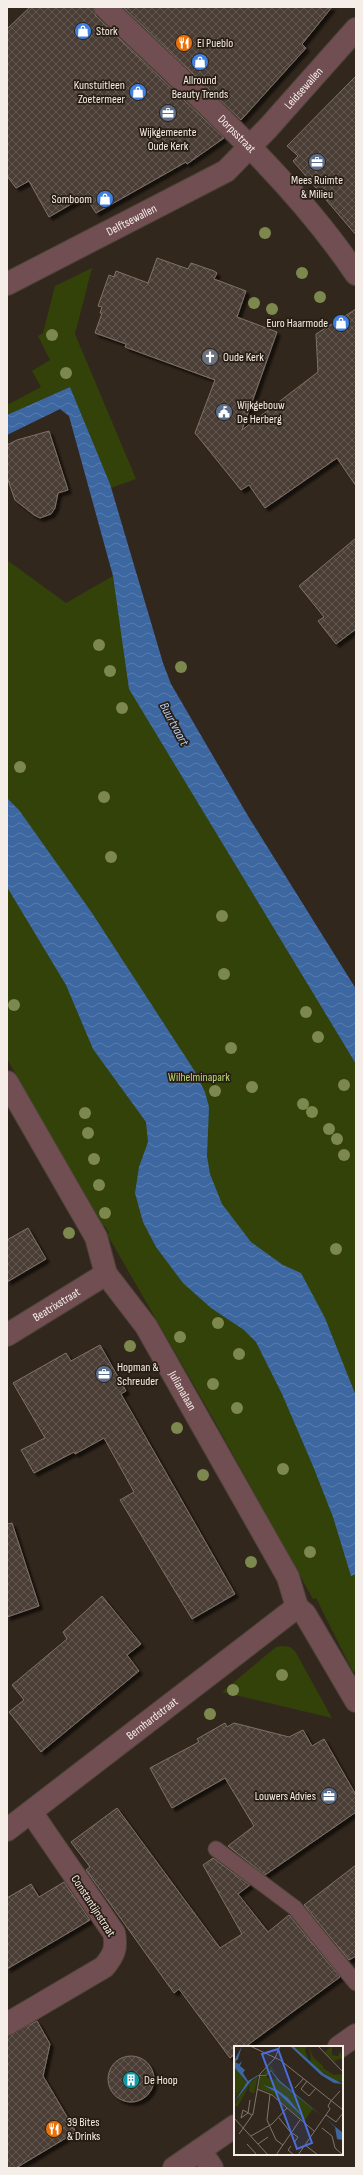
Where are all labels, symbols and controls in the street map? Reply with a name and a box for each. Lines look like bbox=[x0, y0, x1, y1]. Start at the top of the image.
shop icon: Stork bbox=[73, 21, 93, 41]
place label: Stork bbox=[96, 24, 118, 39]
restaurant icon: El Pueblo bbox=[174, 33, 194, 53]
place label: El Pueblo bbox=[197, 36, 233, 51]
shop icon: Allround Beauty Trends bbox=[190, 52, 210, 72]
street label: Leidsewallen bbox=[281, 64, 326, 112]
place label: Allround Beauty Trends bbox=[172, 73, 228, 102]
place label: Kunstuitleen Zoetermeer bbox=[74, 78, 126, 107]
shop icon: Kunstuitleen Zoetermeer bbox=[128, 82, 148, 102]
office icon: Wijkgemeente Oude Kerk bbox=[158, 103, 178, 123]
street label: Dorpsstraat bbox=[215, 112, 259, 156]
place label: Wijkgemeente Oude Kerk bbox=[139, 125, 197, 154]
office icon: Mees Ruimte & Milieu bbox=[307, 152, 327, 172]
place label: Mees Ruimte & Milieu bbox=[291, 173, 343, 202]
shop icon: Somboom bbox=[95, 189, 115, 209]
place label: Somboom bbox=[52, 192, 92, 207]
street label: Delftsewallen bbox=[104, 201, 159, 239]
shop icon: Euro Haarmode bbox=[331, 313, 351, 333]
place label: Euro Haarmode bbox=[267, 316, 328, 331]
church icon: Oude Kerk bbox=[200, 347, 220, 367]
place label: Oude Kerk bbox=[223, 350, 264, 365]
place label: Wijkgebouw De Herberg bbox=[237, 398, 285, 427]
public building icon: Wijkgebouw De Herberg bbox=[214, 402, 234, 422]
water label: Buurtvaart bbox=[156, 700, 193, 749]
park label: Wilhelminapark bbox=[168, 1070, 230, 1085]
street label: Beatrixstraat bbox=[30, 1284, 83, 1325]
place label: Hopman & Schreuder bbox=[117, 1360, 159, 1389]
office icon: Hopman & Schreuder bbox=[94, 1364, 114, 1384]
street label: Julianalaan bbox=[165, 1367, 200, 1413]
street label: Bernhardstraat bbox=[123, 1694, 181, 1743]
office icon: Louwers Advies bbox=[319, 1786, 339, 1806]
place label: Louwers Advies bbox=[255, 1789, 316, 1804]
street label: Constantijnstraat bbox=[67, 1872, 119, 1940]
inset map bbox=[234, 2046, 343, 2155]
building icon: De Hoop bbox=[121, 2070, 141, 2090]
place label: De Hoop bbox=[144, 2073, 178, 2088]
place label: 39 Bites & Drinks bbox=[67, 2115, 100, 2144]
restaurant icon: 39 Bites & Drinks bbox=[44, 2119, 64, 2139]

